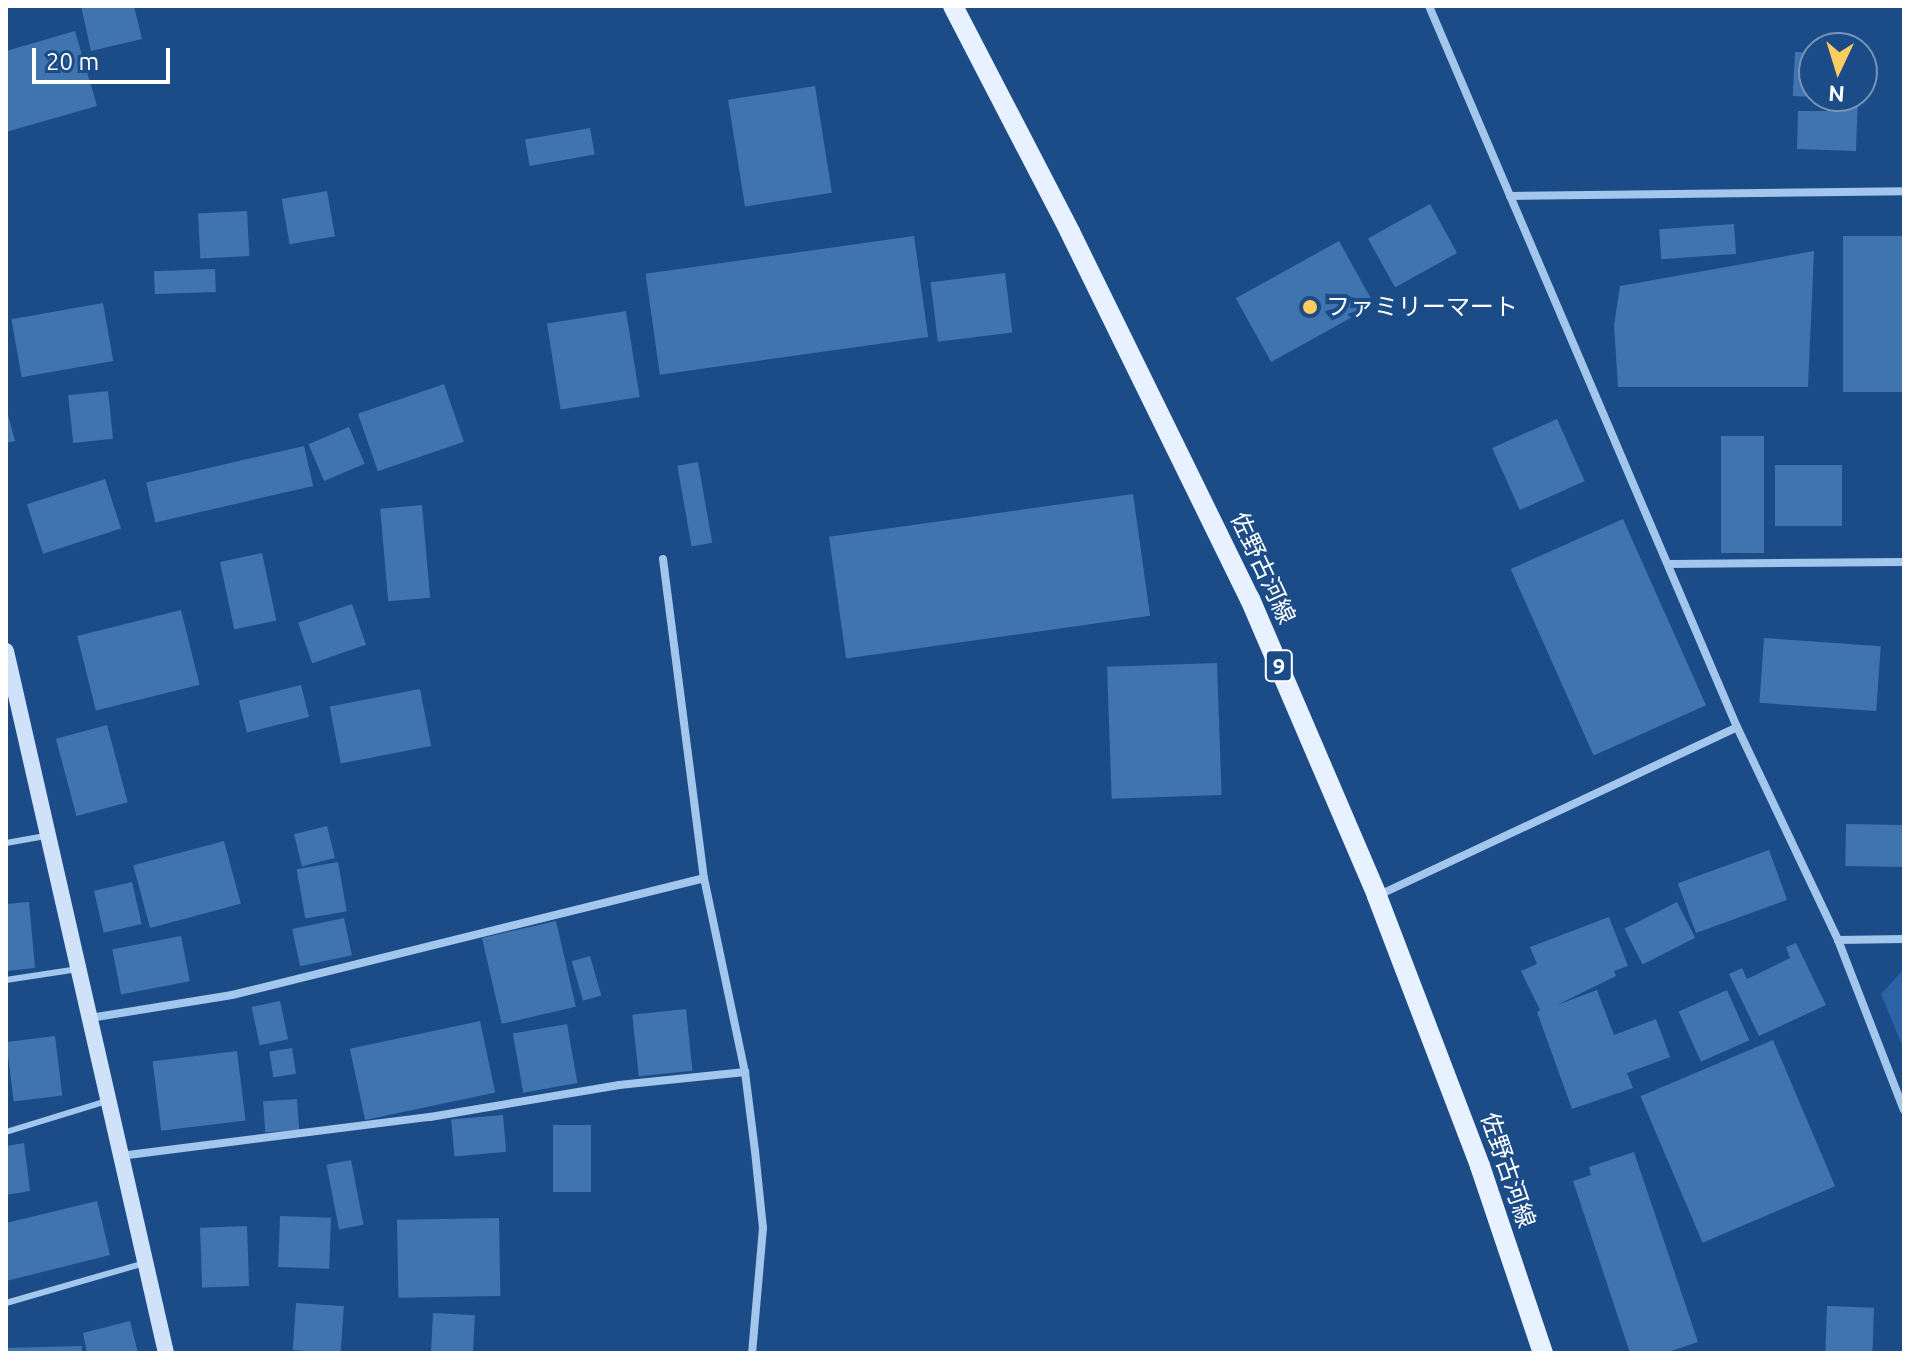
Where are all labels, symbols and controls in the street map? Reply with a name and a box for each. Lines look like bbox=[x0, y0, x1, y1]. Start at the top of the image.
scale bar bbox=[36, 32, 174, 82]
north arrow bbox=[1798, 32, 1878, 112]
text: 20 m bbox=[46, 48, 99, 75]
text: N bbox=[1827, 81, 1846, 107]
place label: ファミリーマート bbox=[1326, 293, 1518, 321]
marker: ファミリーマート bbox=[1301, 298, 1319, 316]
street label: 佐野古河線 bbox=[1225, 508, 1301, 628]
road number: 9 bbox=[1263, 648, 1295, 684]
street label: 佐野古河線 bbox=[1475, 1109, 1541, 1231]

